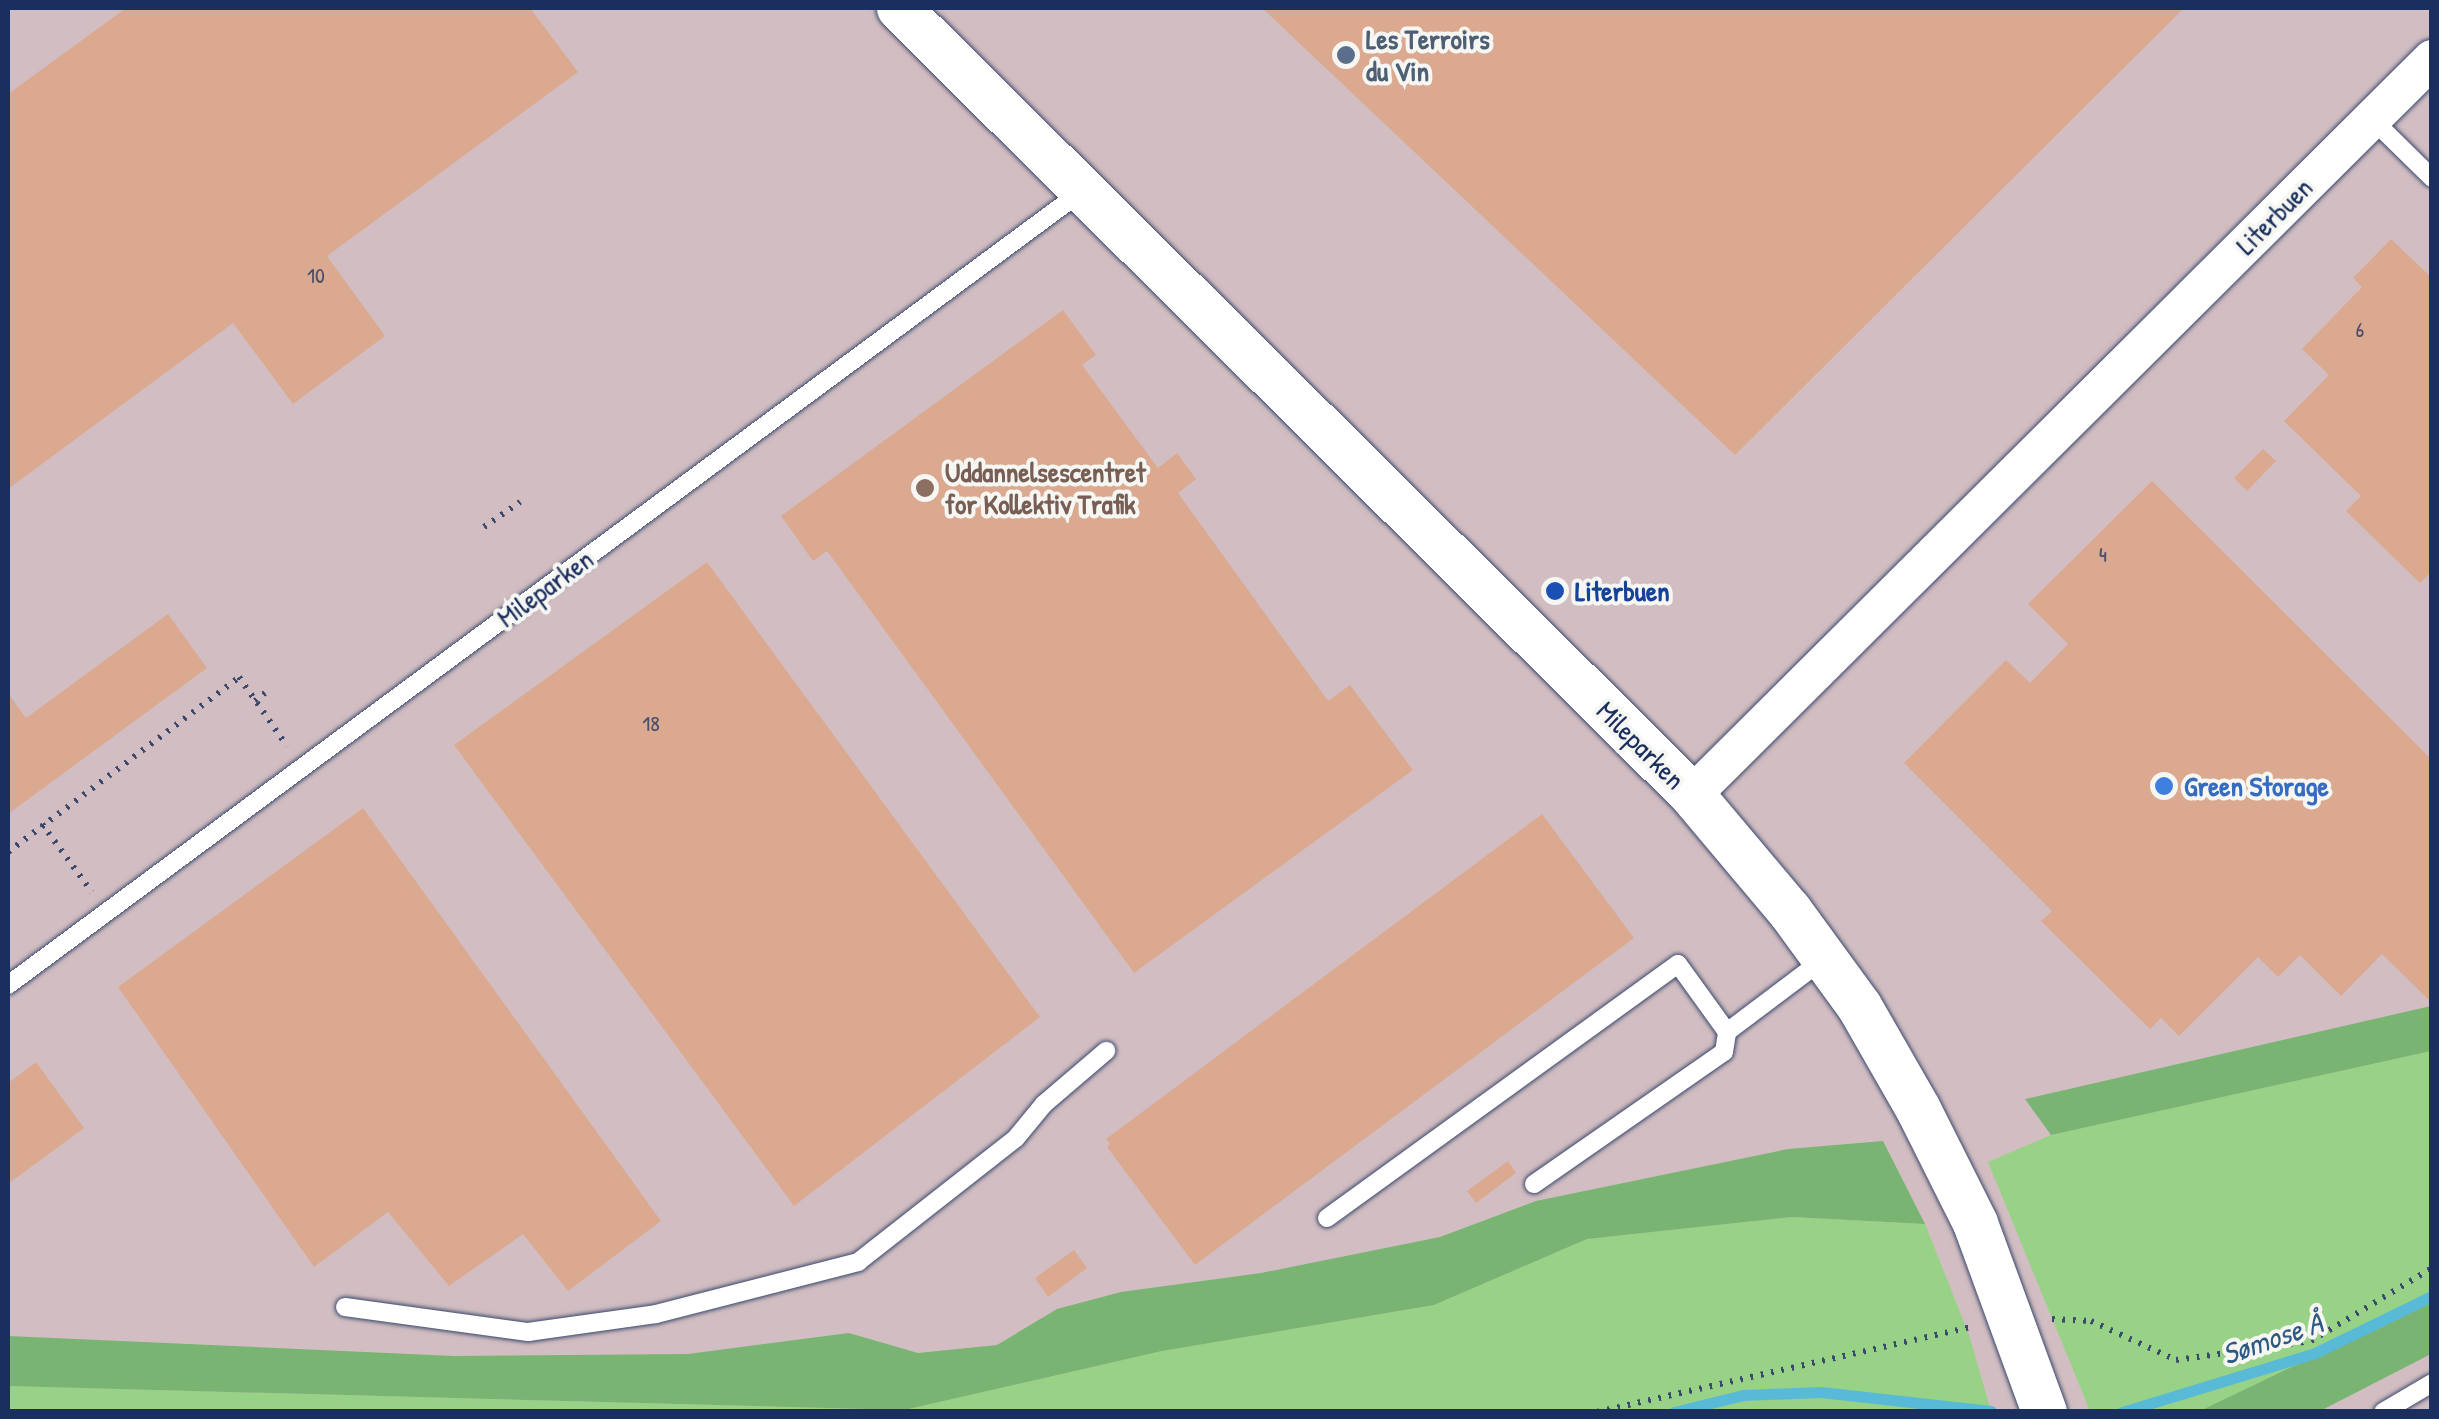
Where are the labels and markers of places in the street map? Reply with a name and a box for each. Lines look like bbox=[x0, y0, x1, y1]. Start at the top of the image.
place label: Les Terroirs du Vin bbox=[1366, 22, 1490, 88]
marker: Les Terroirs du Vin bbox=[1335, 44, 1357, 66]
place label: Uddannelsescentret for Kollektiv Trafik bbox=[945, 455, 1146, 521]
marker: Uddannelsescentret for Kollektiv Trafik bbox=[914, 477, 936, 499]
place label: Literbuen bbox=[1575, 574, 1670, 608]
marker: Literbuen bbox=[1544, 580, 1566, 602]
place label: Green Storage bbox=[2184, 769, 2329, 803]
marker: Green Storage bbox=[2153, 775, 2175, 797]

